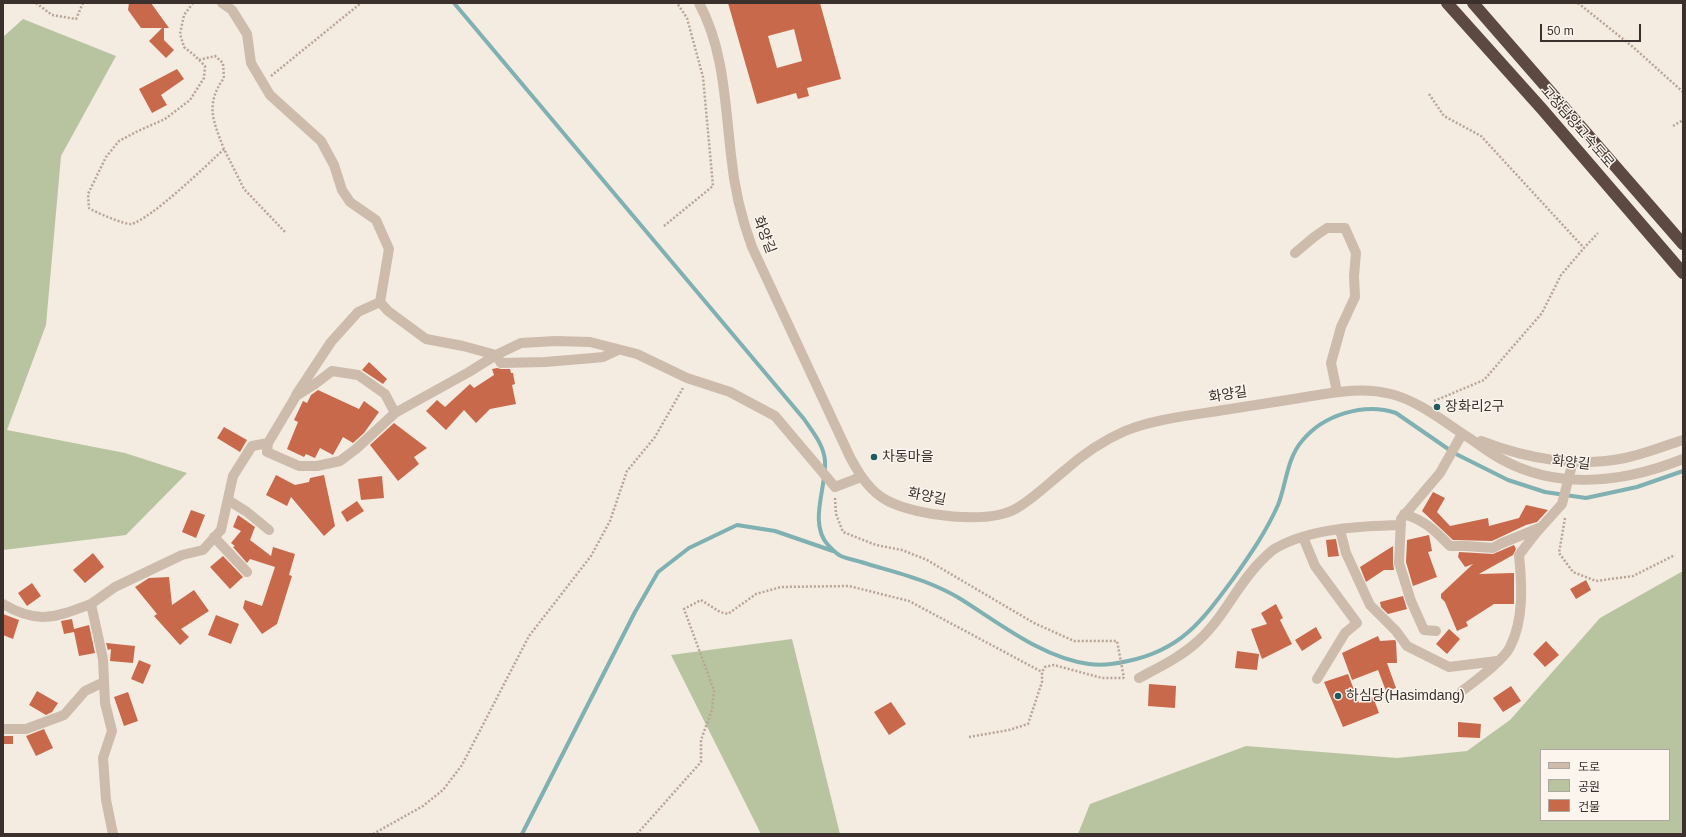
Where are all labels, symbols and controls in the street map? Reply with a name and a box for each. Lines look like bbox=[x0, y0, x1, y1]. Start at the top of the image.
scale bar bbox=[1542, 16, 1643, 42]
text: 50 m bbox=[1547, 24, 1574, 38]
street label: 고창담양고속도로 bbox=[1537, 83, 1617, 171]
street label: 화양길 bbox=[749, 214, 779, 256]
street label: 화양길 bbox=[1208, 384, 1248, 406]
place label: 장화리2구 bbox=[1445, 399, 1504, 415]
marker: 장화리2구 bbox=[1432, 402, 1442, 412]
place label: 차동마을 bbox=[882, 449, 934, 465]
marker: 차동마을 bbox=[869, 452, 879, 462]
street label: 화양길 bbox=[1551, 453, 1591, 473]
street label: 화양길 bbox=[906, 485, 948, 509]
place label: 하심당(Hasimdang) bbox=[1346, 688, 1465, 704]
marker: 하심당(Hasimdang) bbox=[1333, 691, 1343, 701]
legend bbox=[1540, 749, 1670, 821]
text: 도로 bbox=[1578, 760, 1600, 774]
text: 공원 bbox=[1578, 780, 1600, 794]
text: 건물 bbox=[1578, 800, 1600, 814]

